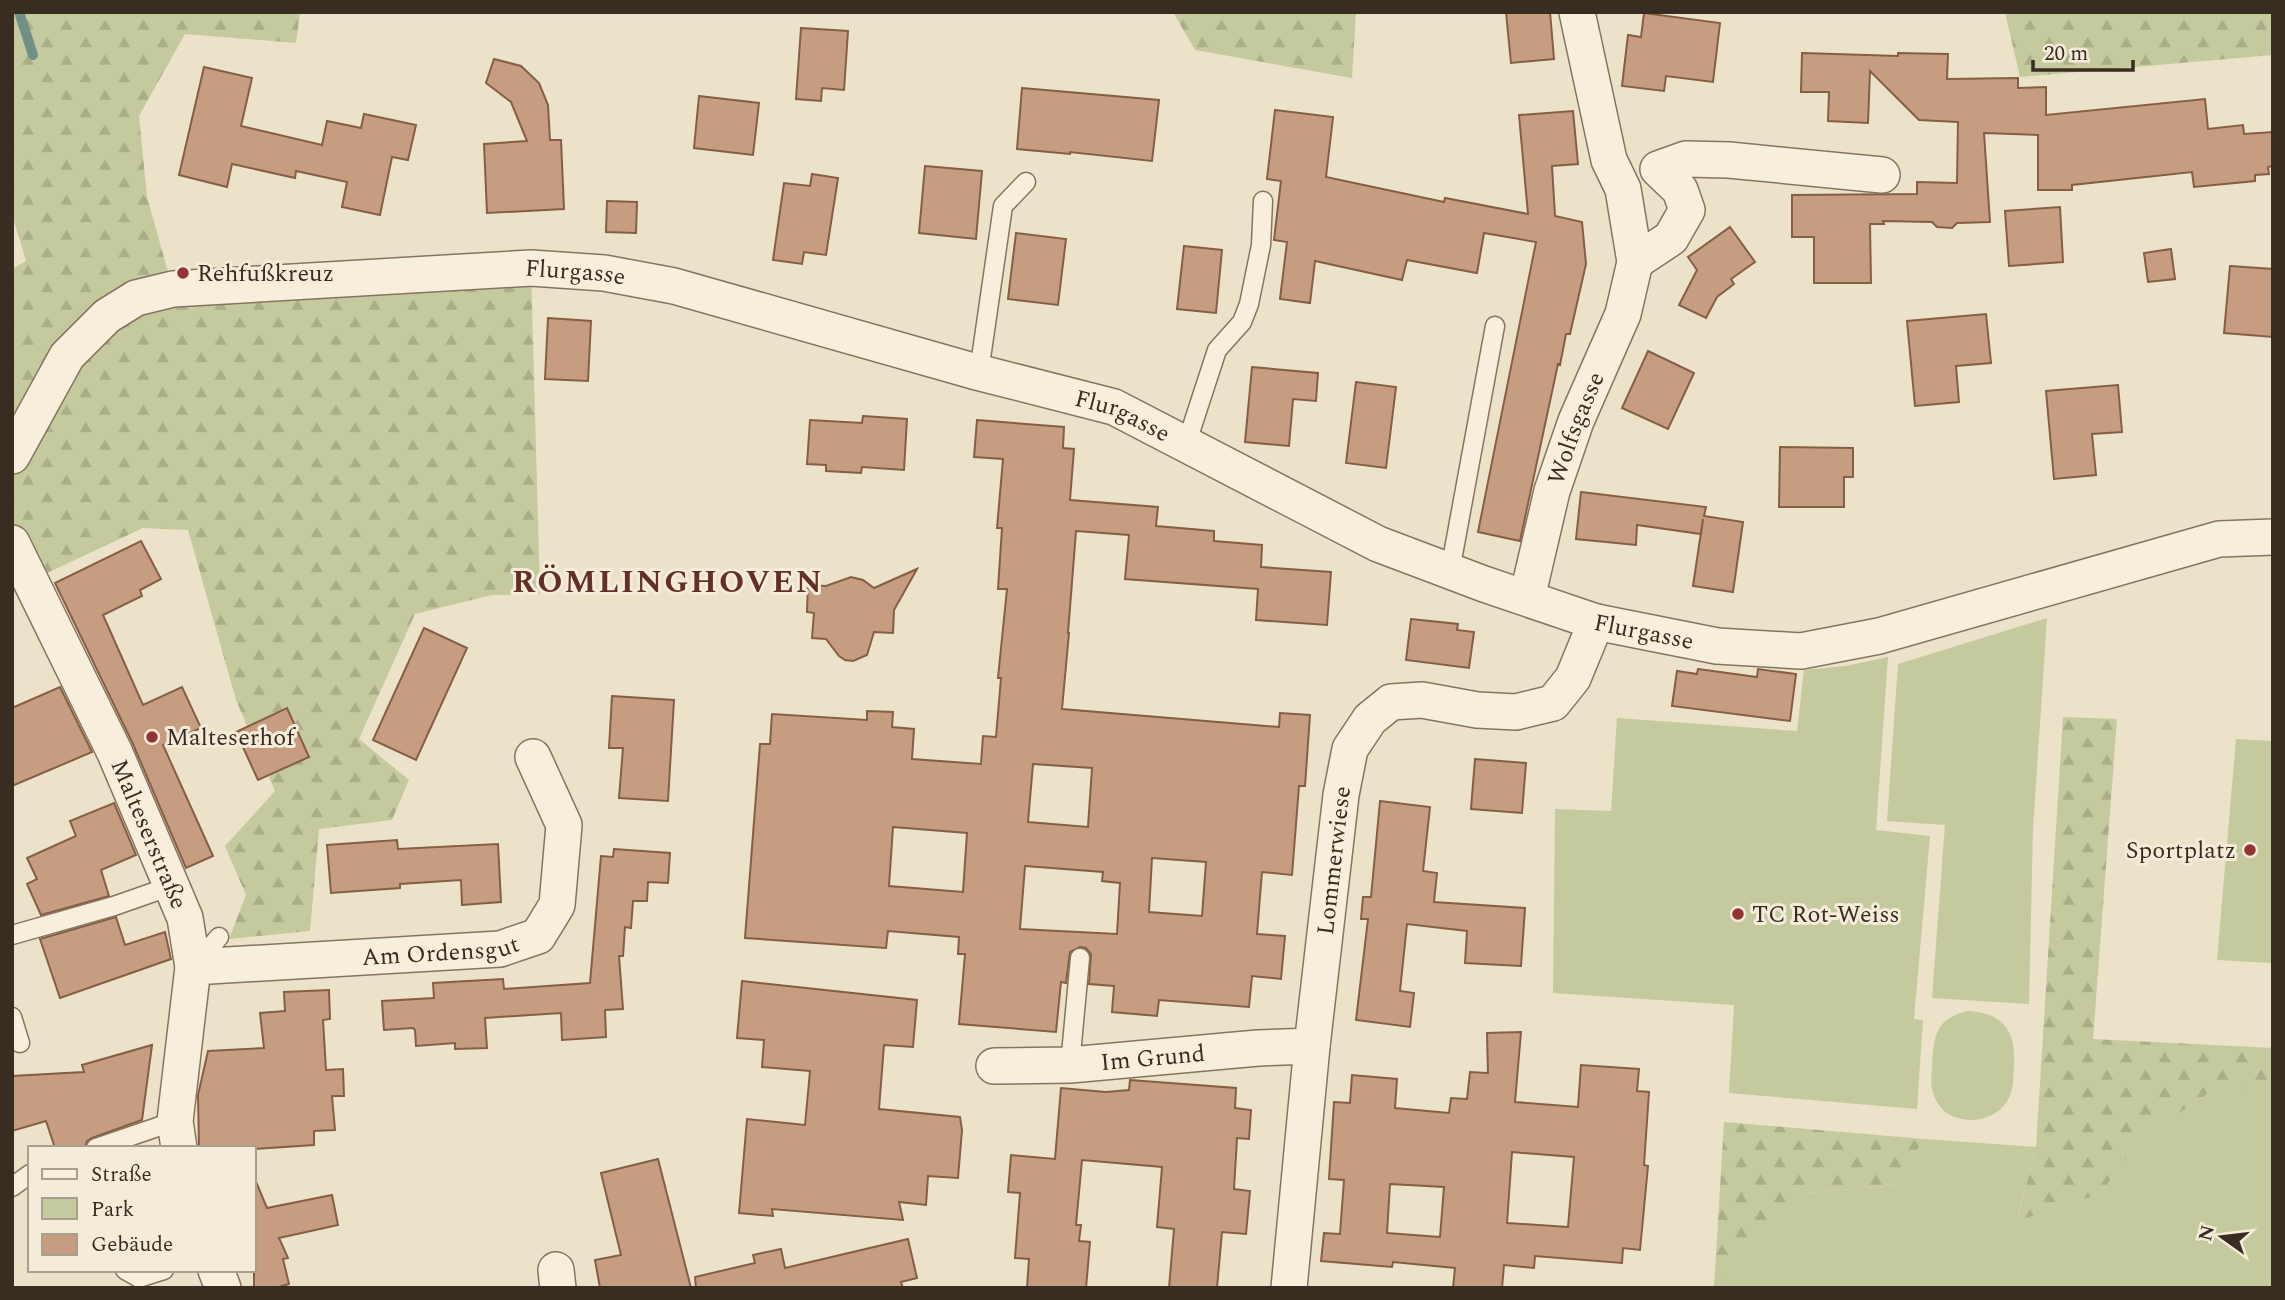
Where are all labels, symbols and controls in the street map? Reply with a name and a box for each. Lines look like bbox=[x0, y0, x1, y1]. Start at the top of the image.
scale bar bbox=[2033, 28, 2133, 72]
text: 20 m bbox=[2044, 38, 2088, 70]
street label: Flurgasse bbox=[524, 251, 629, 296]
place label: Rehfußkreuz bbox=[197, 256, 334, 292]
marker: Rehfußkreuz bbox=[175, 265, 191, 281]
street label: Wolfsgasse bbox=[1539, 366, 1614, 490]
street label: Flurgasse bbox=[1071, 381, 1176, 452]
district label: RÖMLINGHOVEN bbox=[512, 558, 824, 607]
street label: Flurgasse bbox=[1591, 605, 1697, 660]
place label: Malteserhof bbox=[166, 720, 296, 756]
marker: Malteserhof bbox=[144, 729, 160, 745]
street label: Malteserstraße bbox=[101, 754, 196, 915]
street label: Lommerwiese bbox=[1308, 783, 1361, 937]
place label: Sportplatz bbox=[2126, 833, 2236, 869]
marker: Sportplatz bbox=[2242, 842, 2258, 858]
place label: TC Rot-Weiss bbox=[1752, 897, 1900, 933]
marker: TC Rot-Weiss bbox=[1730, 906, 1746, 922]
street label: Am Ordensgut bbox=[361, 927, 524, 976]
street label: Im Grund bbox=[1099, 1036, 1207, 1081]
legend bbox=[28, 1146, 256, 1272]
text: Straße bbox=[91, 1159, 152, 1191]
text: Park bbox=[91, 1194, 135, 1226]
north arrow bbox=[2187, 1202, 2257, 1272]
text: N bbox=[2191, 1222, 2223, 1244]
text: Gebäude bbox=[91, 1229, 173, 1261]

